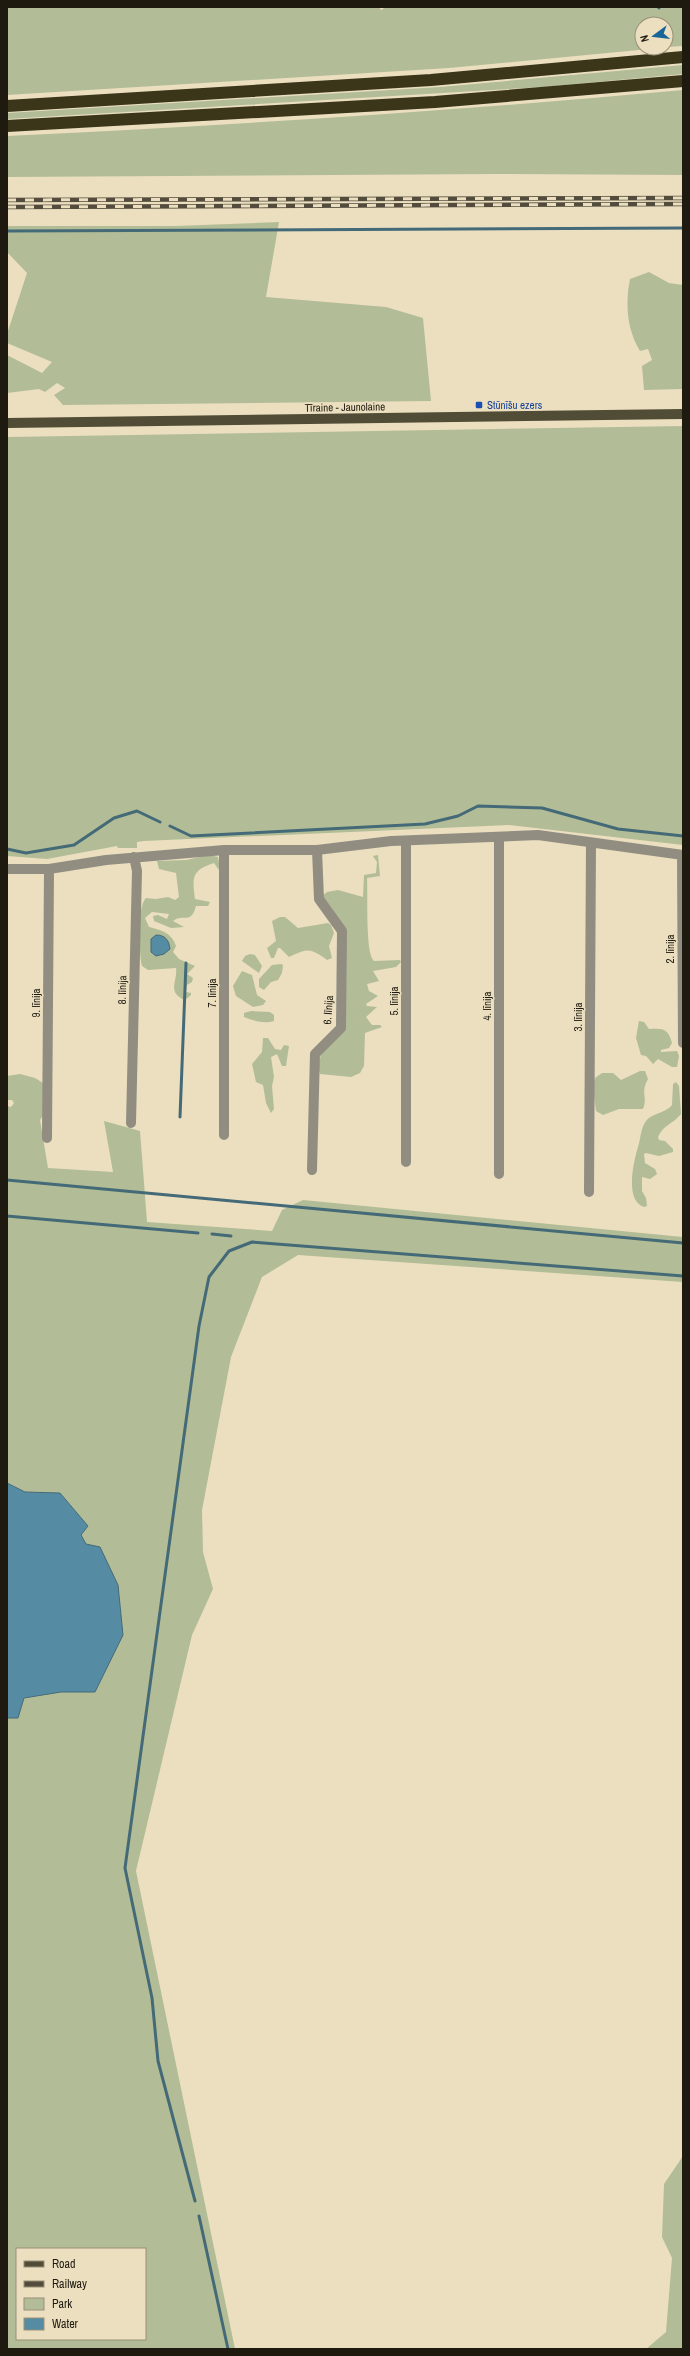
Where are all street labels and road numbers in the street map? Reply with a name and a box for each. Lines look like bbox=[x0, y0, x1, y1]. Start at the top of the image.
street label: Tīraine - Jaunolaine bbox=[305, 399, 385, 415]
street label: 2. līnija bbox=[663, 934, 677, 964]
street label: 8. līnija bbox=[115, 975, 129, 1005]
street label: 7. līnija bbox=[205, 978, 219, 1008]
street label: 5. līnija bbox=[387, 986, 401, 1016]
street label: 9. līnija bbox=[29, 988, 43, 1018]
street label: 4. līnija bbox=[480, 991, 494, 1021]
street label: 6. līnija bbox=[320, 995, 336, 1025]
street label: 3. līnija bbox=[571, 1002, 585, 1032]

